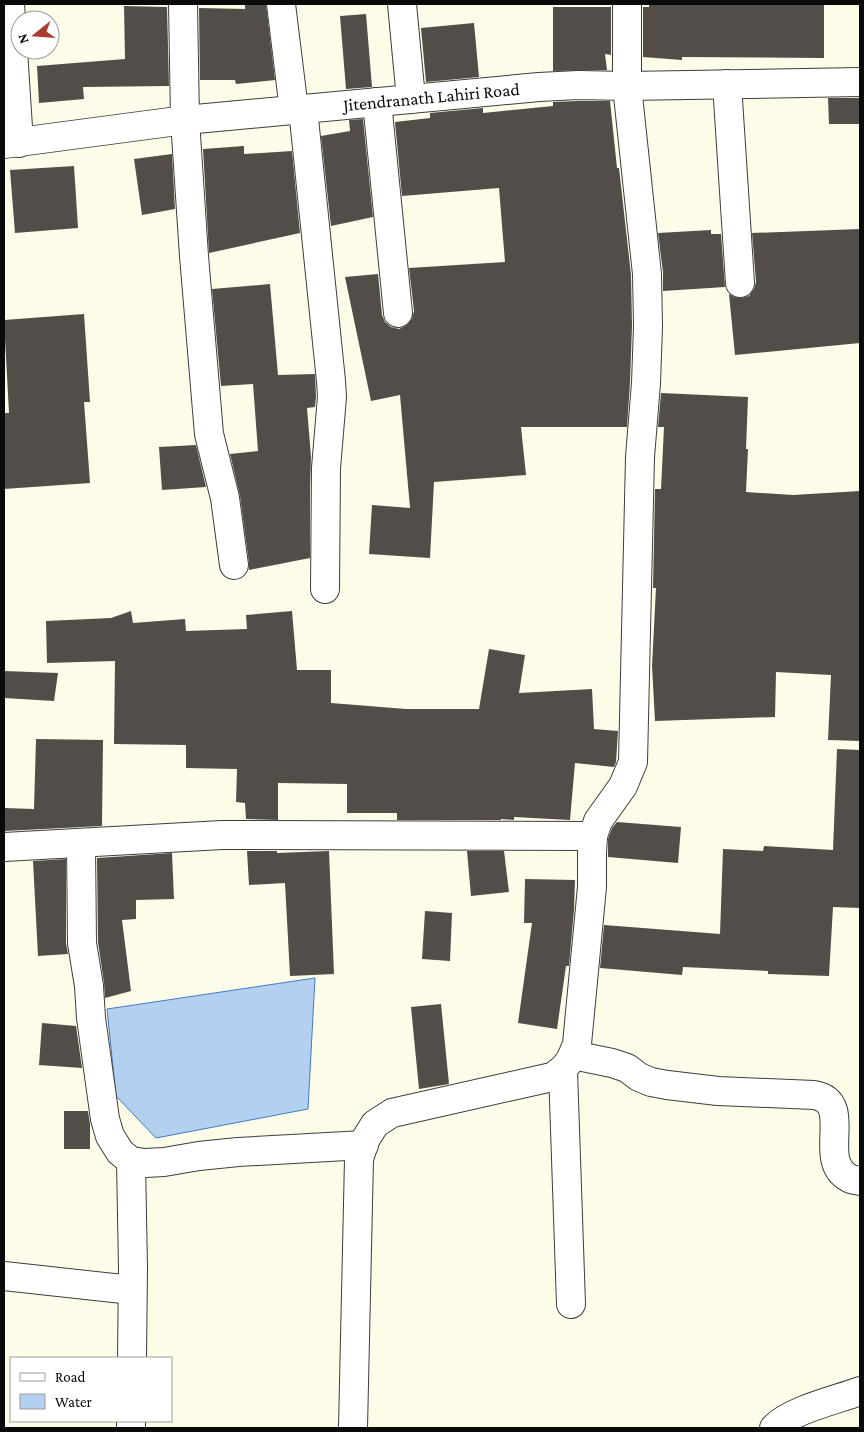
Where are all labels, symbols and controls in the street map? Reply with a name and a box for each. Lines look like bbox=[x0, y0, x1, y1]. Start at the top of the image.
north arrow bbox=[10, 10, 60, 60]
text: N bbox=[13, 31, 32, 46]
street label: Jitendranath Lahiri Road bbox=[340, 79, 521, 115]
legend bbox=[10, 1357, 172, 1422]
text: Road bbox=[55, 1369, 86, 1385]
text: Water bbox=[55, 1394, 92, 1410]

